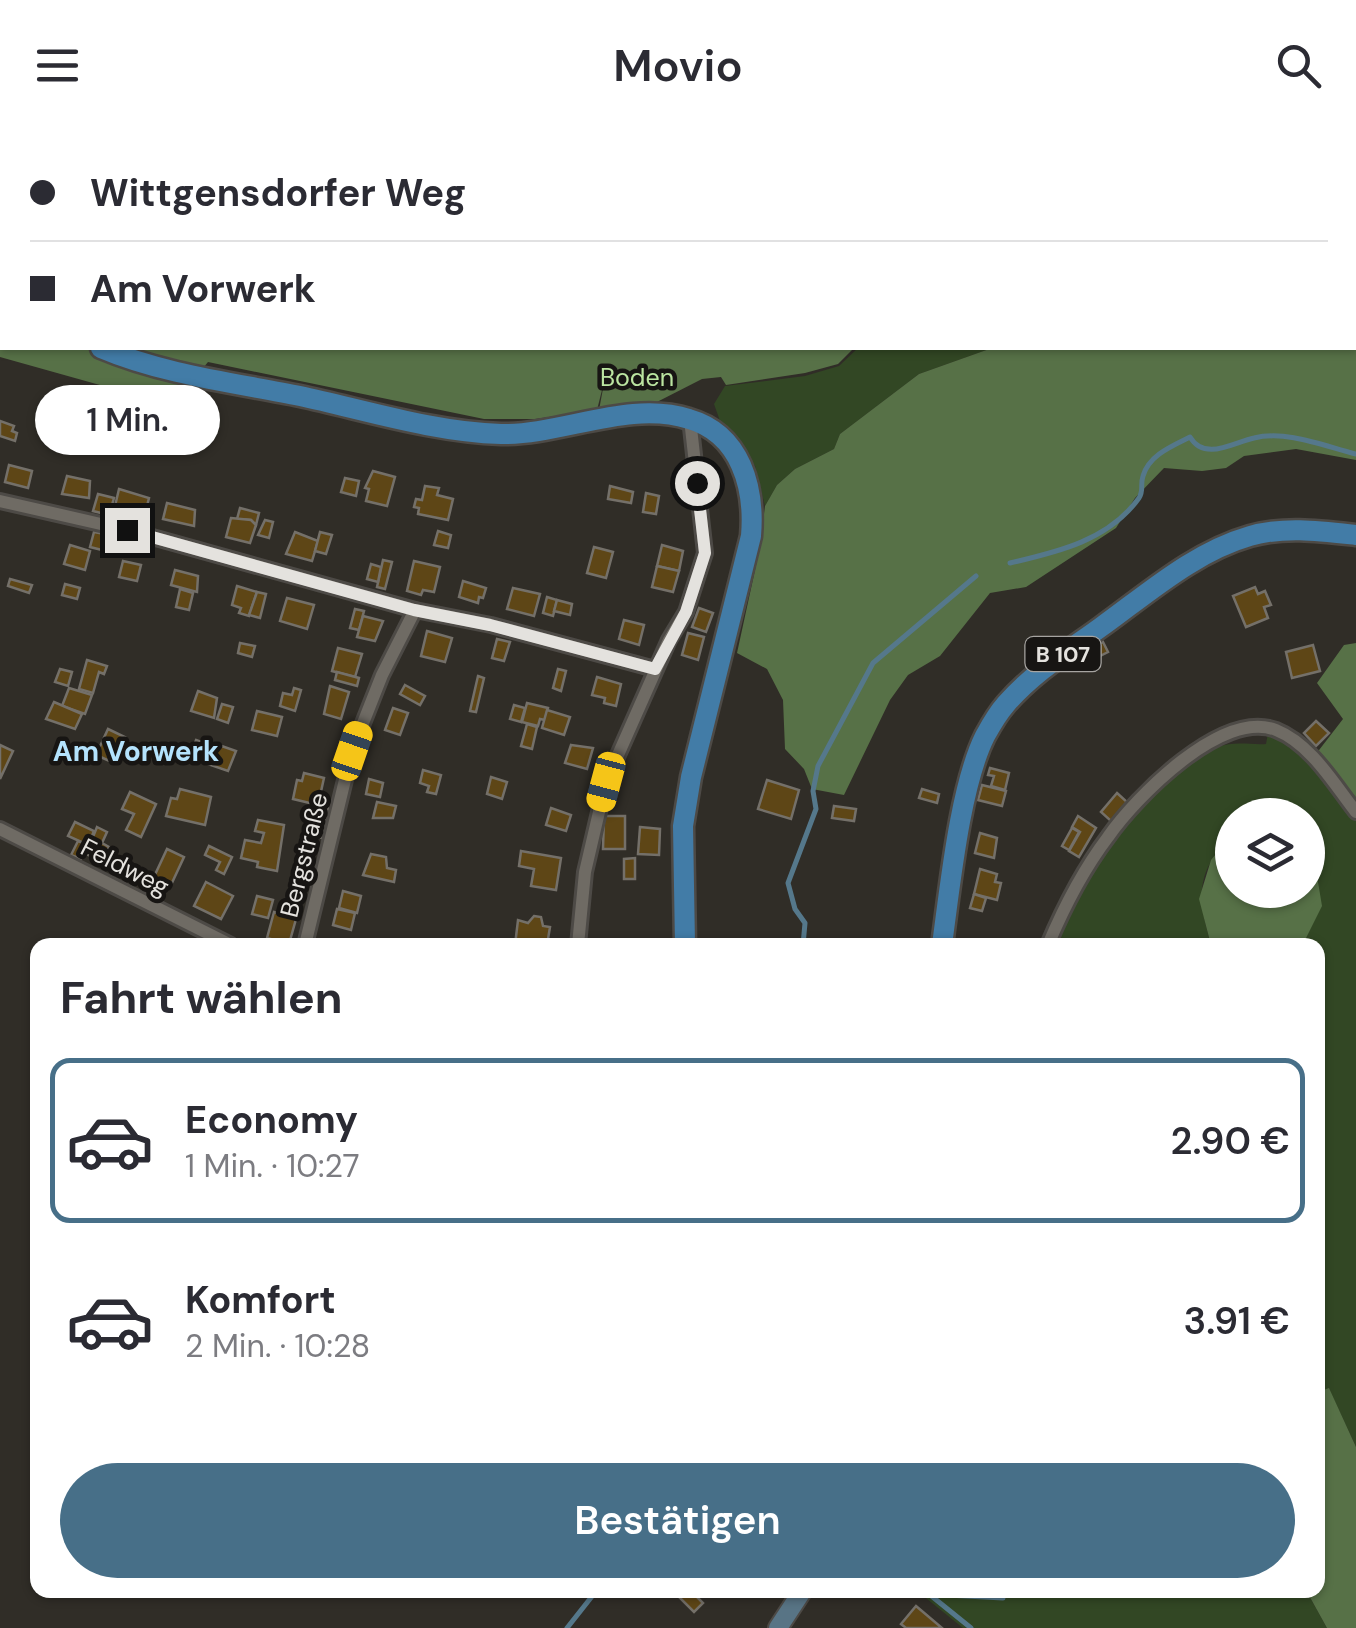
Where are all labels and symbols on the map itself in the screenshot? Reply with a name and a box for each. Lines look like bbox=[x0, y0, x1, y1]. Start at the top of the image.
park label: Boden bbox=[600, 361, 674, 394]
callout: 1 Min. bbox=[34, 385, 220, 455]
route start bbox=[675, 461, 720, 506]
route end bbox=[105, 508, 150, 553]
road number: B 107 bbox=[1026, 637, 1100, 671]
car bbox=[328, 718, 376, 784]
district label: Am Vorwerk bbox=[53, 733, 219, 770]
car bbox=[584, 749, 628, 815]
street label: Bergstraße bbox=[273, 789, 335, 921]
street label: Feldweg bbox=[75, 831, 175, 903]

